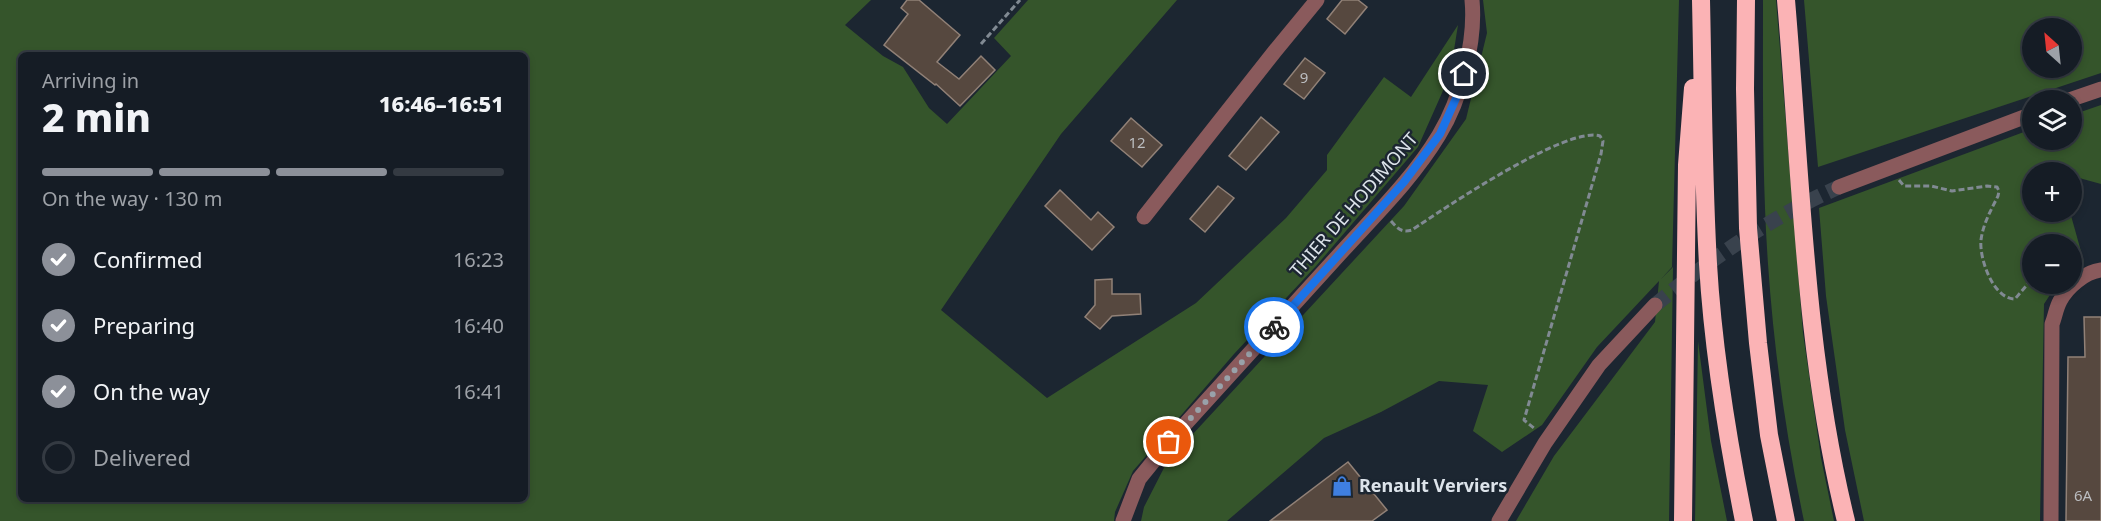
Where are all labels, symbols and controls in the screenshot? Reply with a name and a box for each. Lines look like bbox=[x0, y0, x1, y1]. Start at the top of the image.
north arrow bbox=[2022, 18, 2082, 78]
map controls bbox=[2022, 18, 2082, 294]
pin bbox=[1438, 48, 1489, 99]
icon: home bbox=[1447, 57, 1480, 90]
text: Arriving in bbox=[42, 67, 139, 94]
house number: 9 bbox=[1300, 67, 1308, 87]
text: 16:46–16:51 bbox=[379, 88, 504, 118]
text: 2 min bbox=[42, 90, 151, 143]
button: layers bbox=[2022, 90, 2082, 150]
street label: THIER DE HODIMONT bbox=[1284, 127, 1423, 282]
house number: 12 bbox=[1128, 132, 1146, 152]
button: + bbox=[2022, 162, 2082, 222]
text: On the way · 130 m bbox=[42, 185, 222, 212]
button: − bbox=[2022, 234, 2082, 294]
icon: check bbox=[42, 243, 75, 276]
text: Confirmed bbox=[93, 244, 203, 274]
text: 16:23 bbox=[453, 246, 504, 273]
courier bbox=[1244, 297, 1304, 357]
icon: check bbox=[42, 309, 75, 342]
text: Preparing bbox=[93, 310, 195, 340]
icon: bike bbox=[1258, 311, 1291, 344]
text: 16:40 bbox=[453, 312, 504, 339]
icon: check bbox=[42, 375, 75, 408]
text: On the way bbox=[93, 376, 210, 406]
text: 16:41 bbox=[453, 378, 504, 405]
pin bbox=[1143, 416, 1194, 467]
icon: bag bbox=[1152, 425, 1185, 458]
text: Delivered bbox=[93, 442, 191, 472]
place label: Renault Verviers bbox=[1359, 473, 1507, 497]
shop icon: Renault Verviers bbox=[1330, 474, 1354, 498]
house number: 6A bbox=[2074, 485, 2092, 505]

